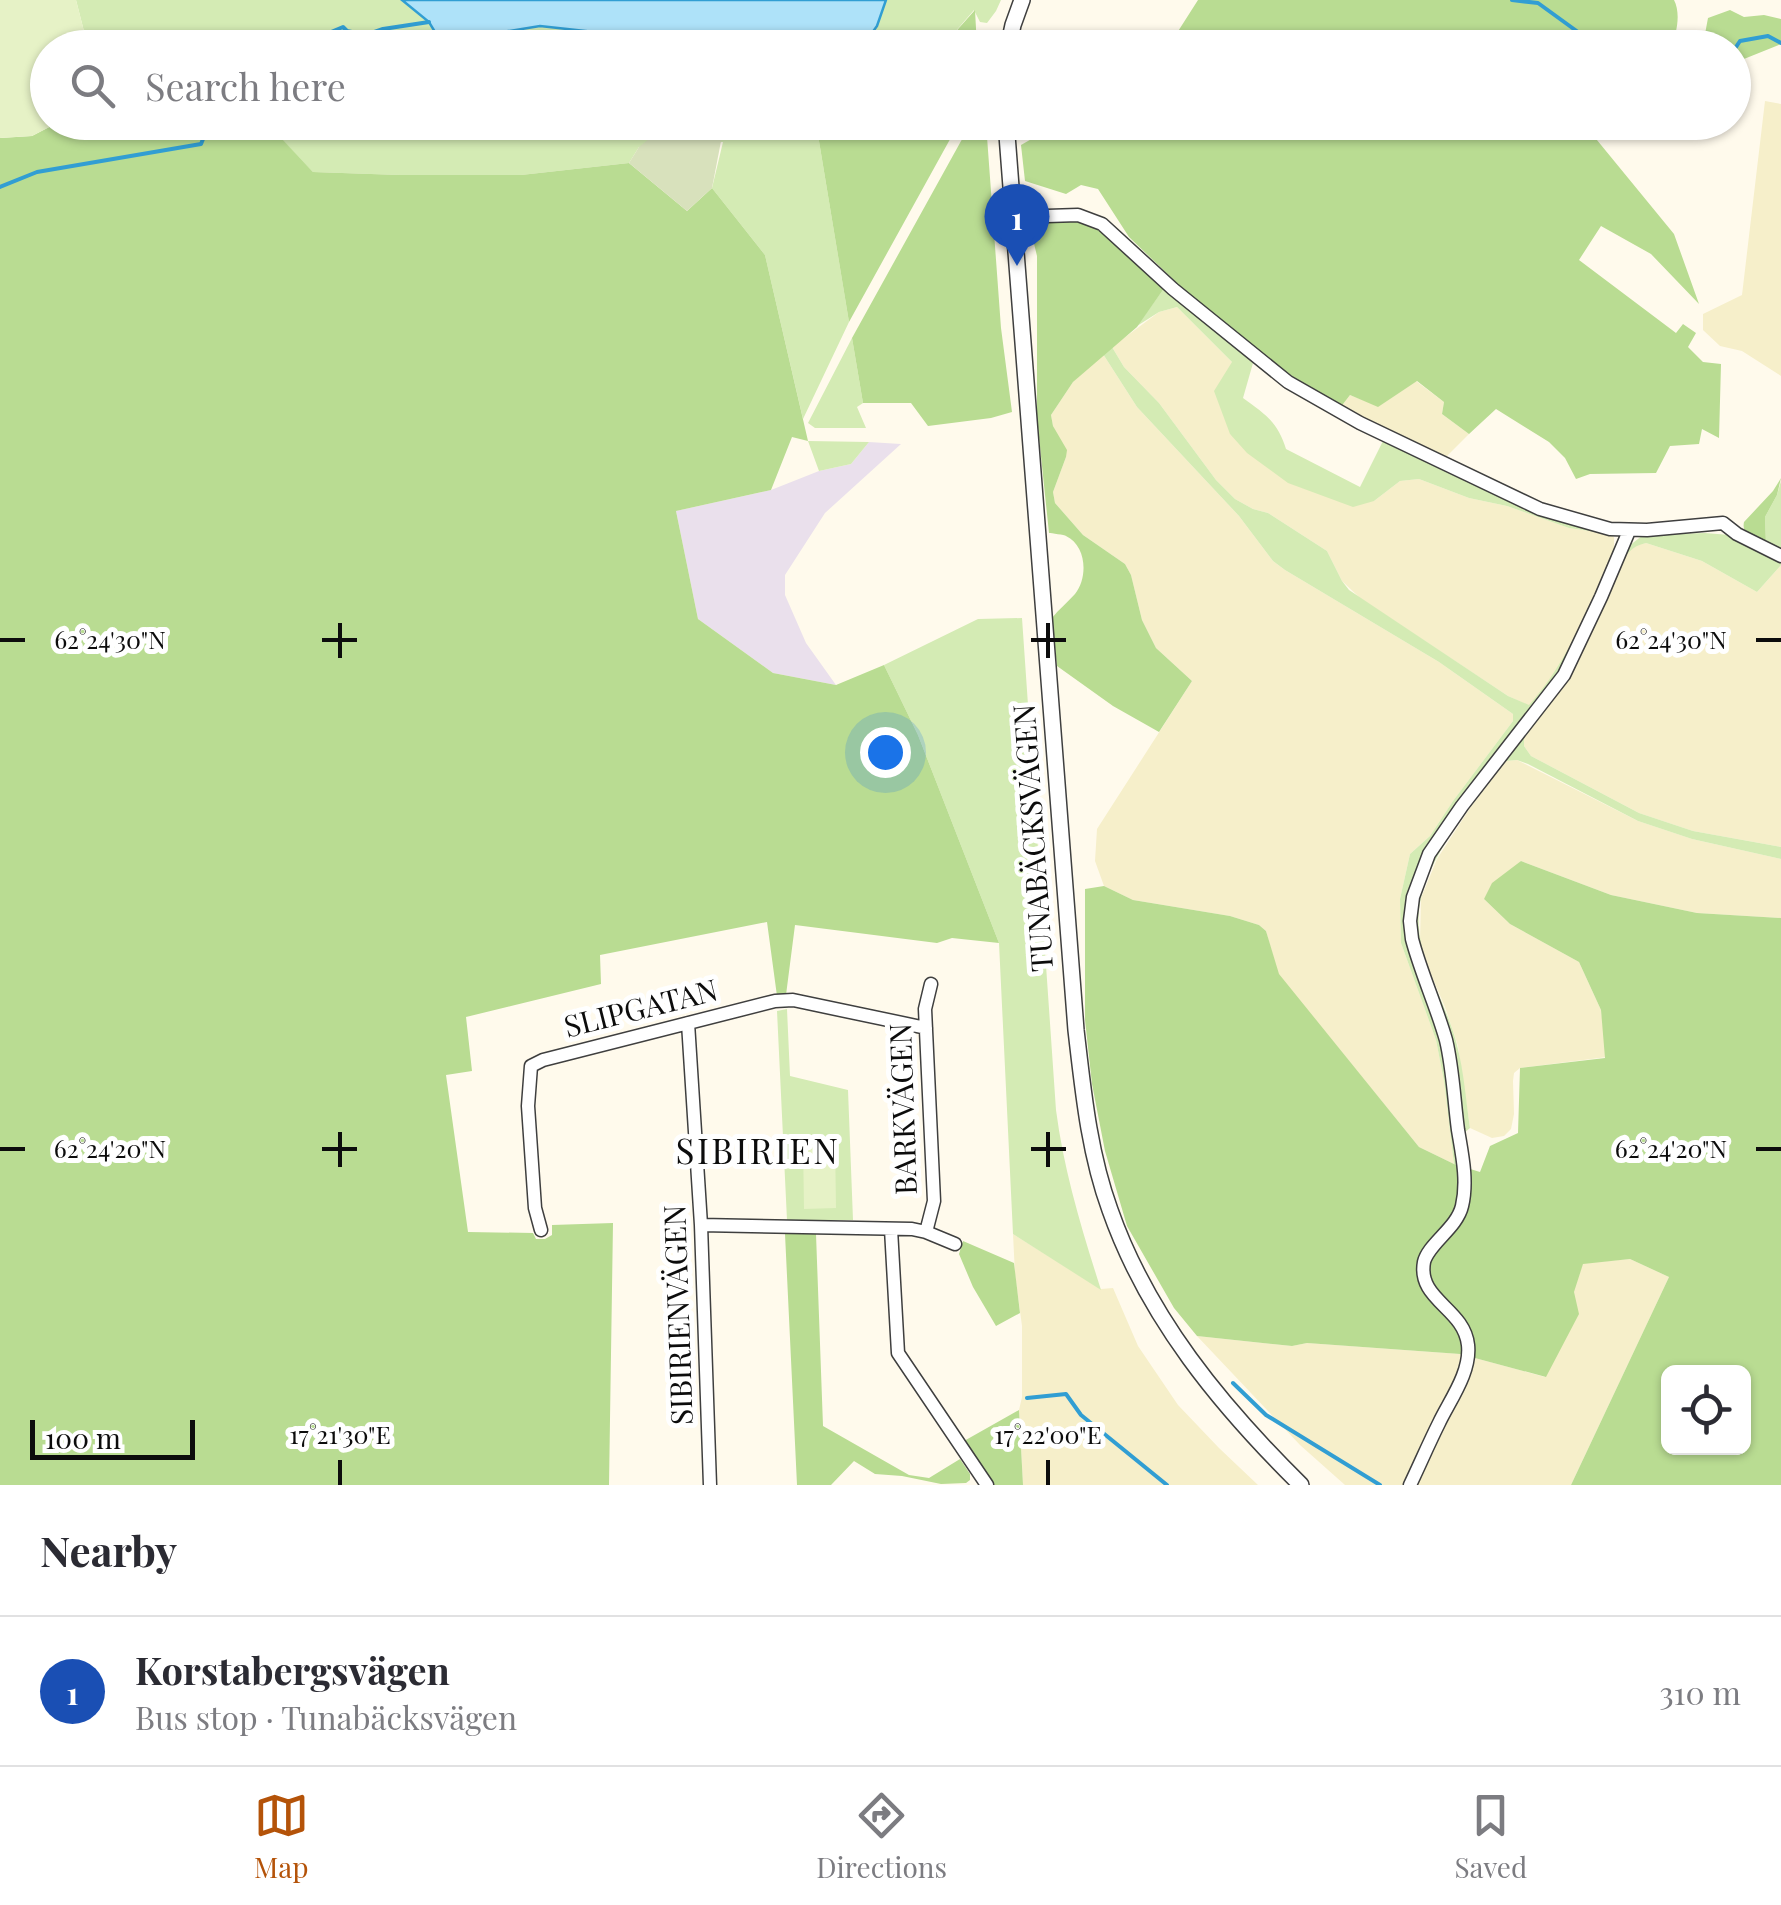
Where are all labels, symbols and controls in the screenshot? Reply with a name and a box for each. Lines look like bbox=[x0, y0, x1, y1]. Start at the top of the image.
search box bbox=[30, 30, 1751, 140]
icon: search bbox=[65, 58, 120, 113]
text: Search here bbox=[145, 60, 346, 111]
pin: 1 bbox=[984, 184, 1050, 266]
text: 62°24'30"N bbox=[54, 622, 166, 655]
text: 62°24'30"N bbox=[1615, 622, 1727, 655]
street label: TUNABÄCKSVÄGEN bbox=[1003, 703, 1061, 973]
your location bbox=[860, 727, 911, 778]
street label: SLIPGATAN bbox=[560, 969, 721, 1045]
street label: BARKVÄGEN bbox=[879, 1022, 925, 1196]
district label: SIBIRIEN bbox=[676, 1126, 840, 1173]
text: 62°24'20"N bbox=[54, 1131, 166, 1164]
text: 62°24'20"N bbox=[1615, 1131, 1727, 1164]
street label: SIBIRIENVÄGEN bbox=[653, 1204, 701, 1426]
map controls bbox=[1661, 1365, 1751, 1455]
button: locate bbox=[1661, 1365, 1751, 1455]
scale bar bbox=[30, 1415, 195, 1460]
text: 17°21'30"E bbox=[289, 1417, 391, 1450]
text: 17°22'00"E bbox=[994, 1417, 1102, 1450]
text: 100 m bbox=[45, 1419, 121, 1456]
text: Nearby bbox=[40, 1522, 177, 1578]
text: Korstabergsvägen bbox=[135, 1644, 450, 1695]
text: 1 bbox=[66, 1670, 79, 1713]
text: 310 m bbox=[1659, 1670, 1741, 1713]
text: Bus stop · Tunabäcksvägen bbox=[135, 1695, 517, 1738]
tab: Map bbox=[254, 1788, 309, 1885]
tab: Directions bbox=[816, 1788, 947, 1885]
tab: Saved bbox=[1454, 1788, 1527, 1885]

